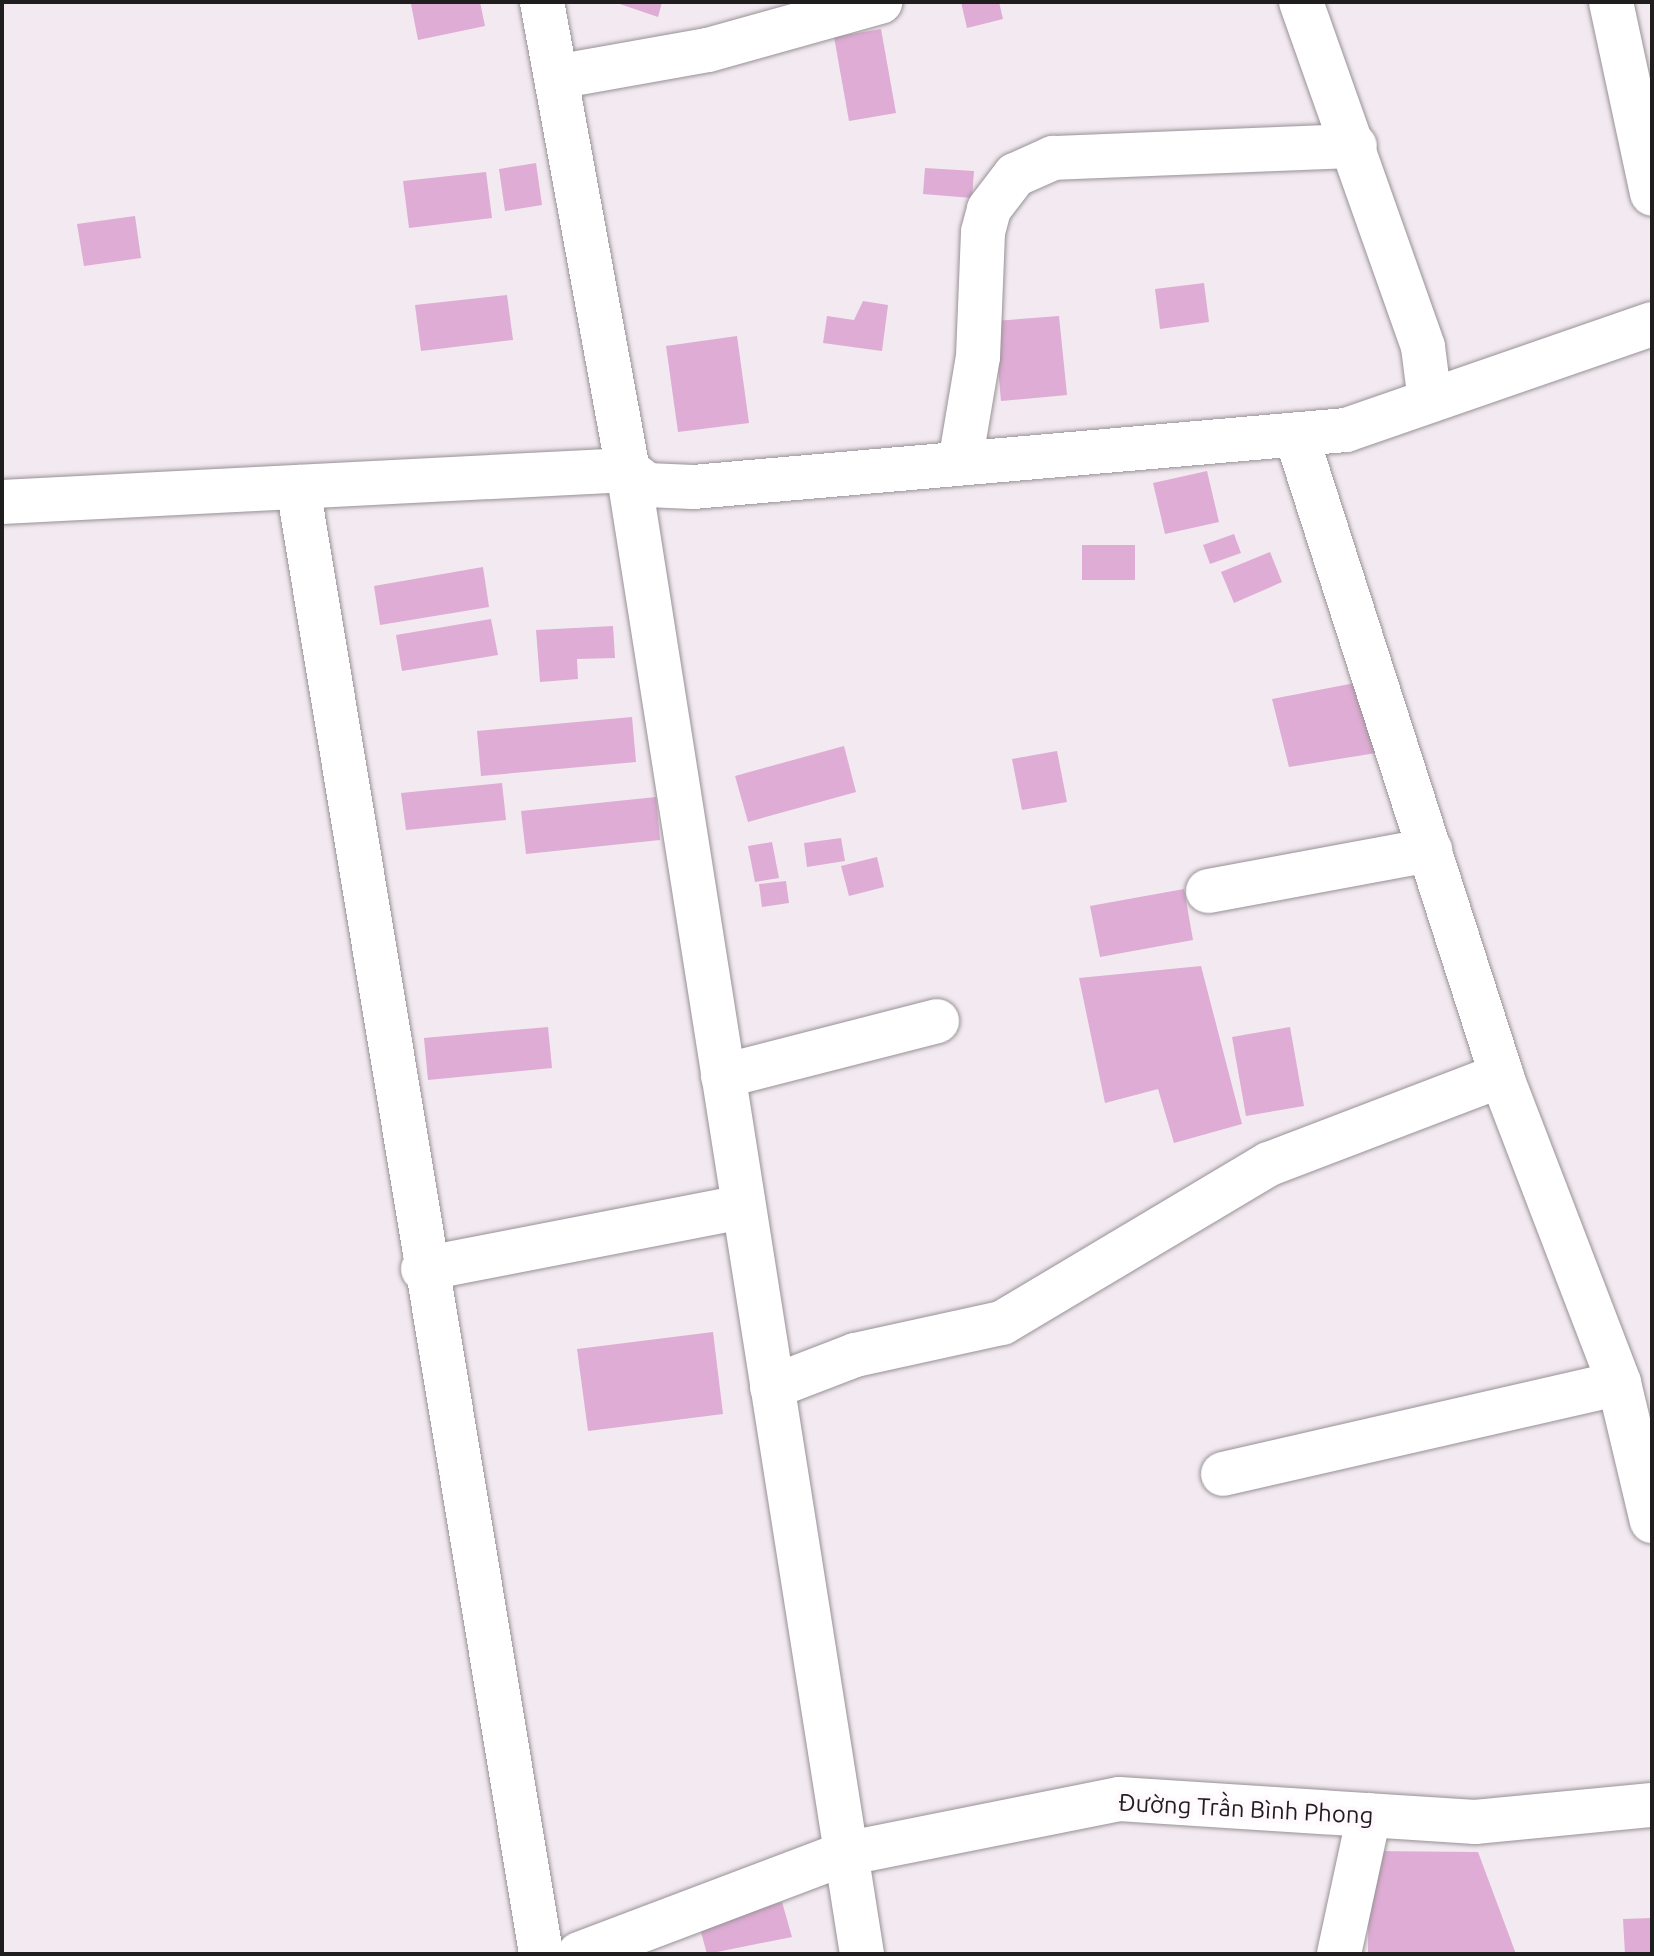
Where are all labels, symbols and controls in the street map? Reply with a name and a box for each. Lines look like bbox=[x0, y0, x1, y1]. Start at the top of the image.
street label: Đường Trần Bình Phong bbox=[1118, 1788, 1374, 1830]

